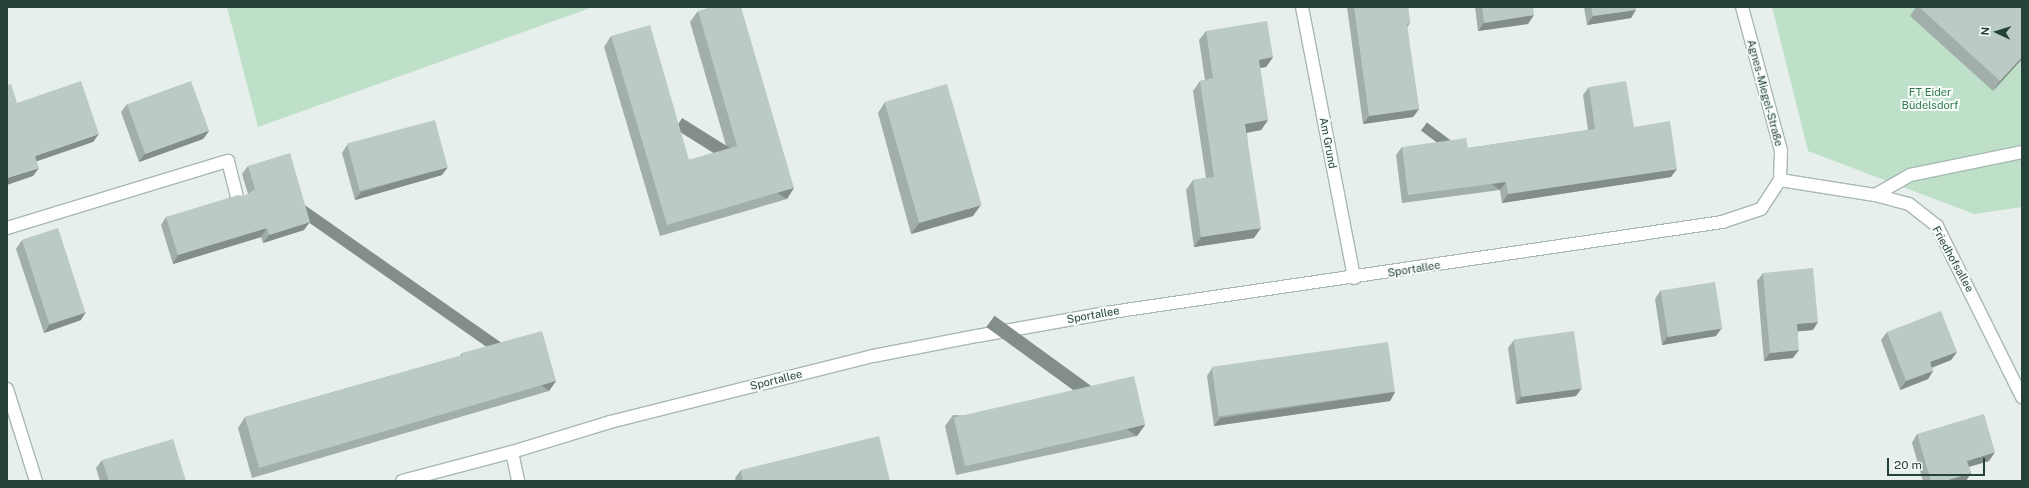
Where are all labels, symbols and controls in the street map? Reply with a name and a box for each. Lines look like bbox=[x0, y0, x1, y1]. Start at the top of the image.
north arrow bbox=[1977, 12, 2017, 52]
text: N bbox=[1979, 26, 1991, 36]
street label: Agnes-Miegel-Straße bbox=[1744, 38, 1786, 148]
park label: FT Eider Büdelsdorf bbox=[1902, 86, 1958, 112]
street label: Am Grund bbox=[1317, 116, 1339, 170]
street label: Friedhofsallee bbox=[1929, 224, 1977, 294]
street label: Sportallee bbox=[1387, 258, 1441, 280]
street label: Sportallee bbox=[1066, 304, 1120, 326]
street label: Sportallee bbox=[749, 367, 803, 393]
scale bar bbox=[1889, 450, 1987, 476]
text: 20 m bbox=[1894, 458, 1922, 472]

